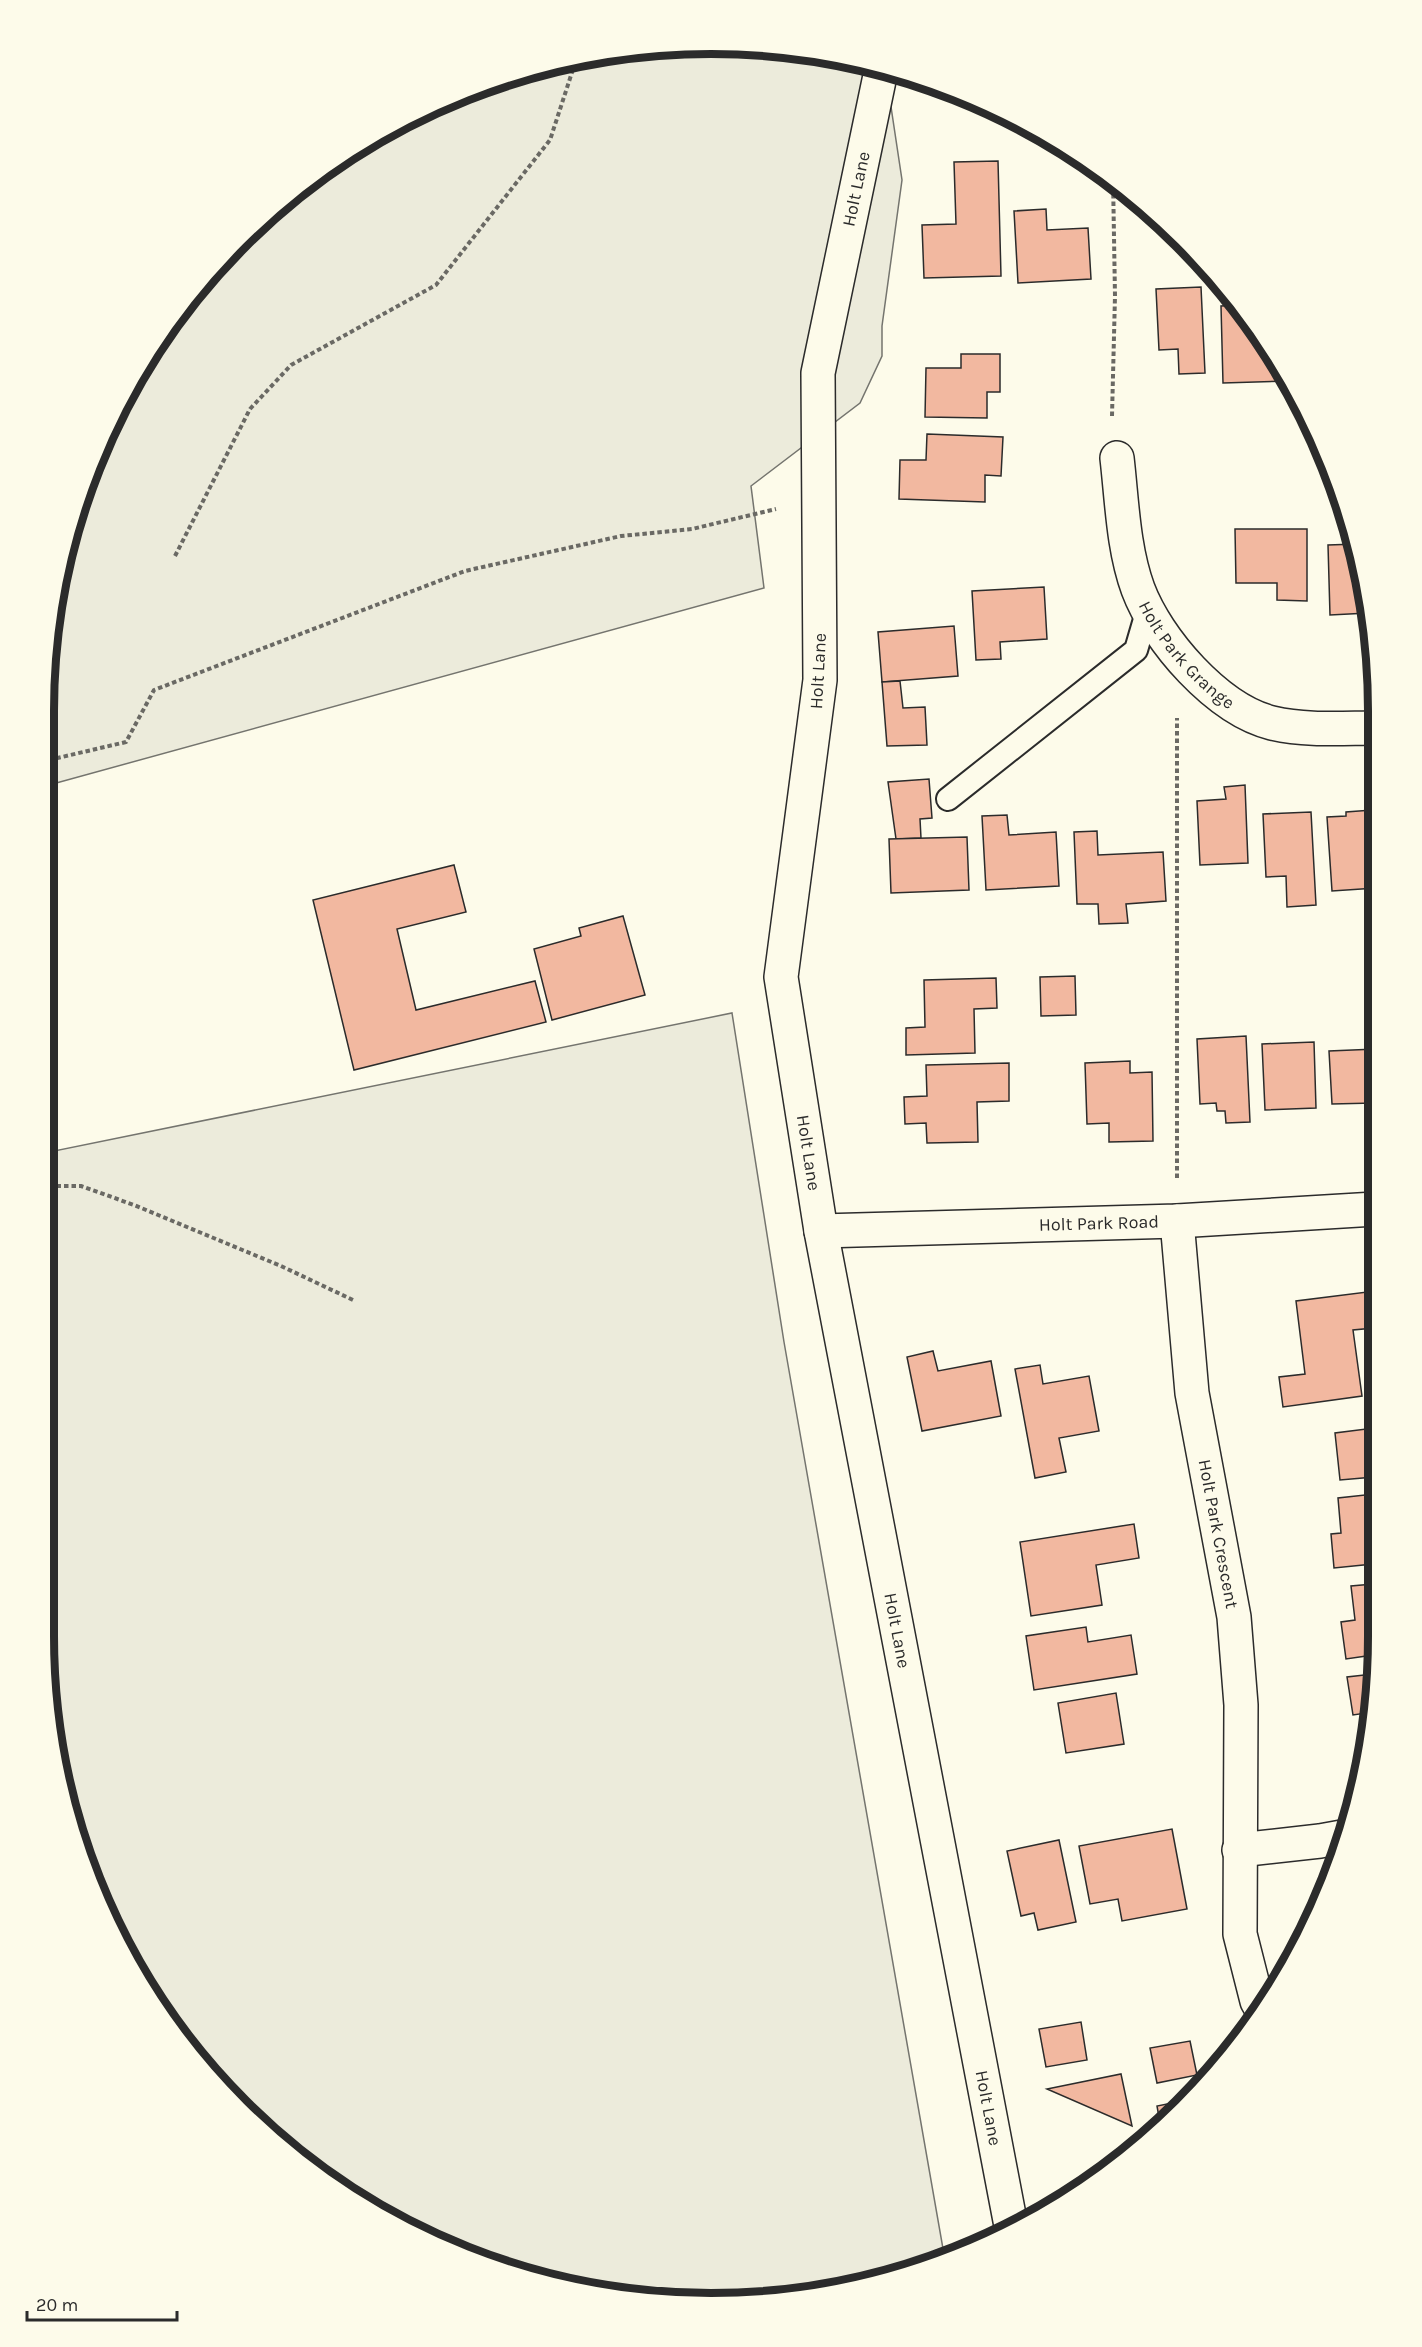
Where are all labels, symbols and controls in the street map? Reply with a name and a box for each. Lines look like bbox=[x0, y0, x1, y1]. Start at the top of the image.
street label: Holt Lane bbox=[837, 149, 875, 229]
street label: Holt Park Grange bbox=[1134, 597, 1239, 714]
street label: Holt Lane bbox=[805, 632, 831, 710]
street label: Holt Lane bbox=[792, 1113, 825, 1192]
street label: Holt Park Road bbox=[1038, 1211, 1159, 1236]
street label: Holt Park Crescent bbox=[1194, 1457, 1243, 1611]
street label: Holt Lane bbox=[879, 1591, 915, 1670]
street label: Holt Lane bbox=[971, 2068, 1006, 2147]
scale bar bbox=[27, 2284, 177, 2322]
text: 20 m bbox=[36, 2294, 78, 2316]

